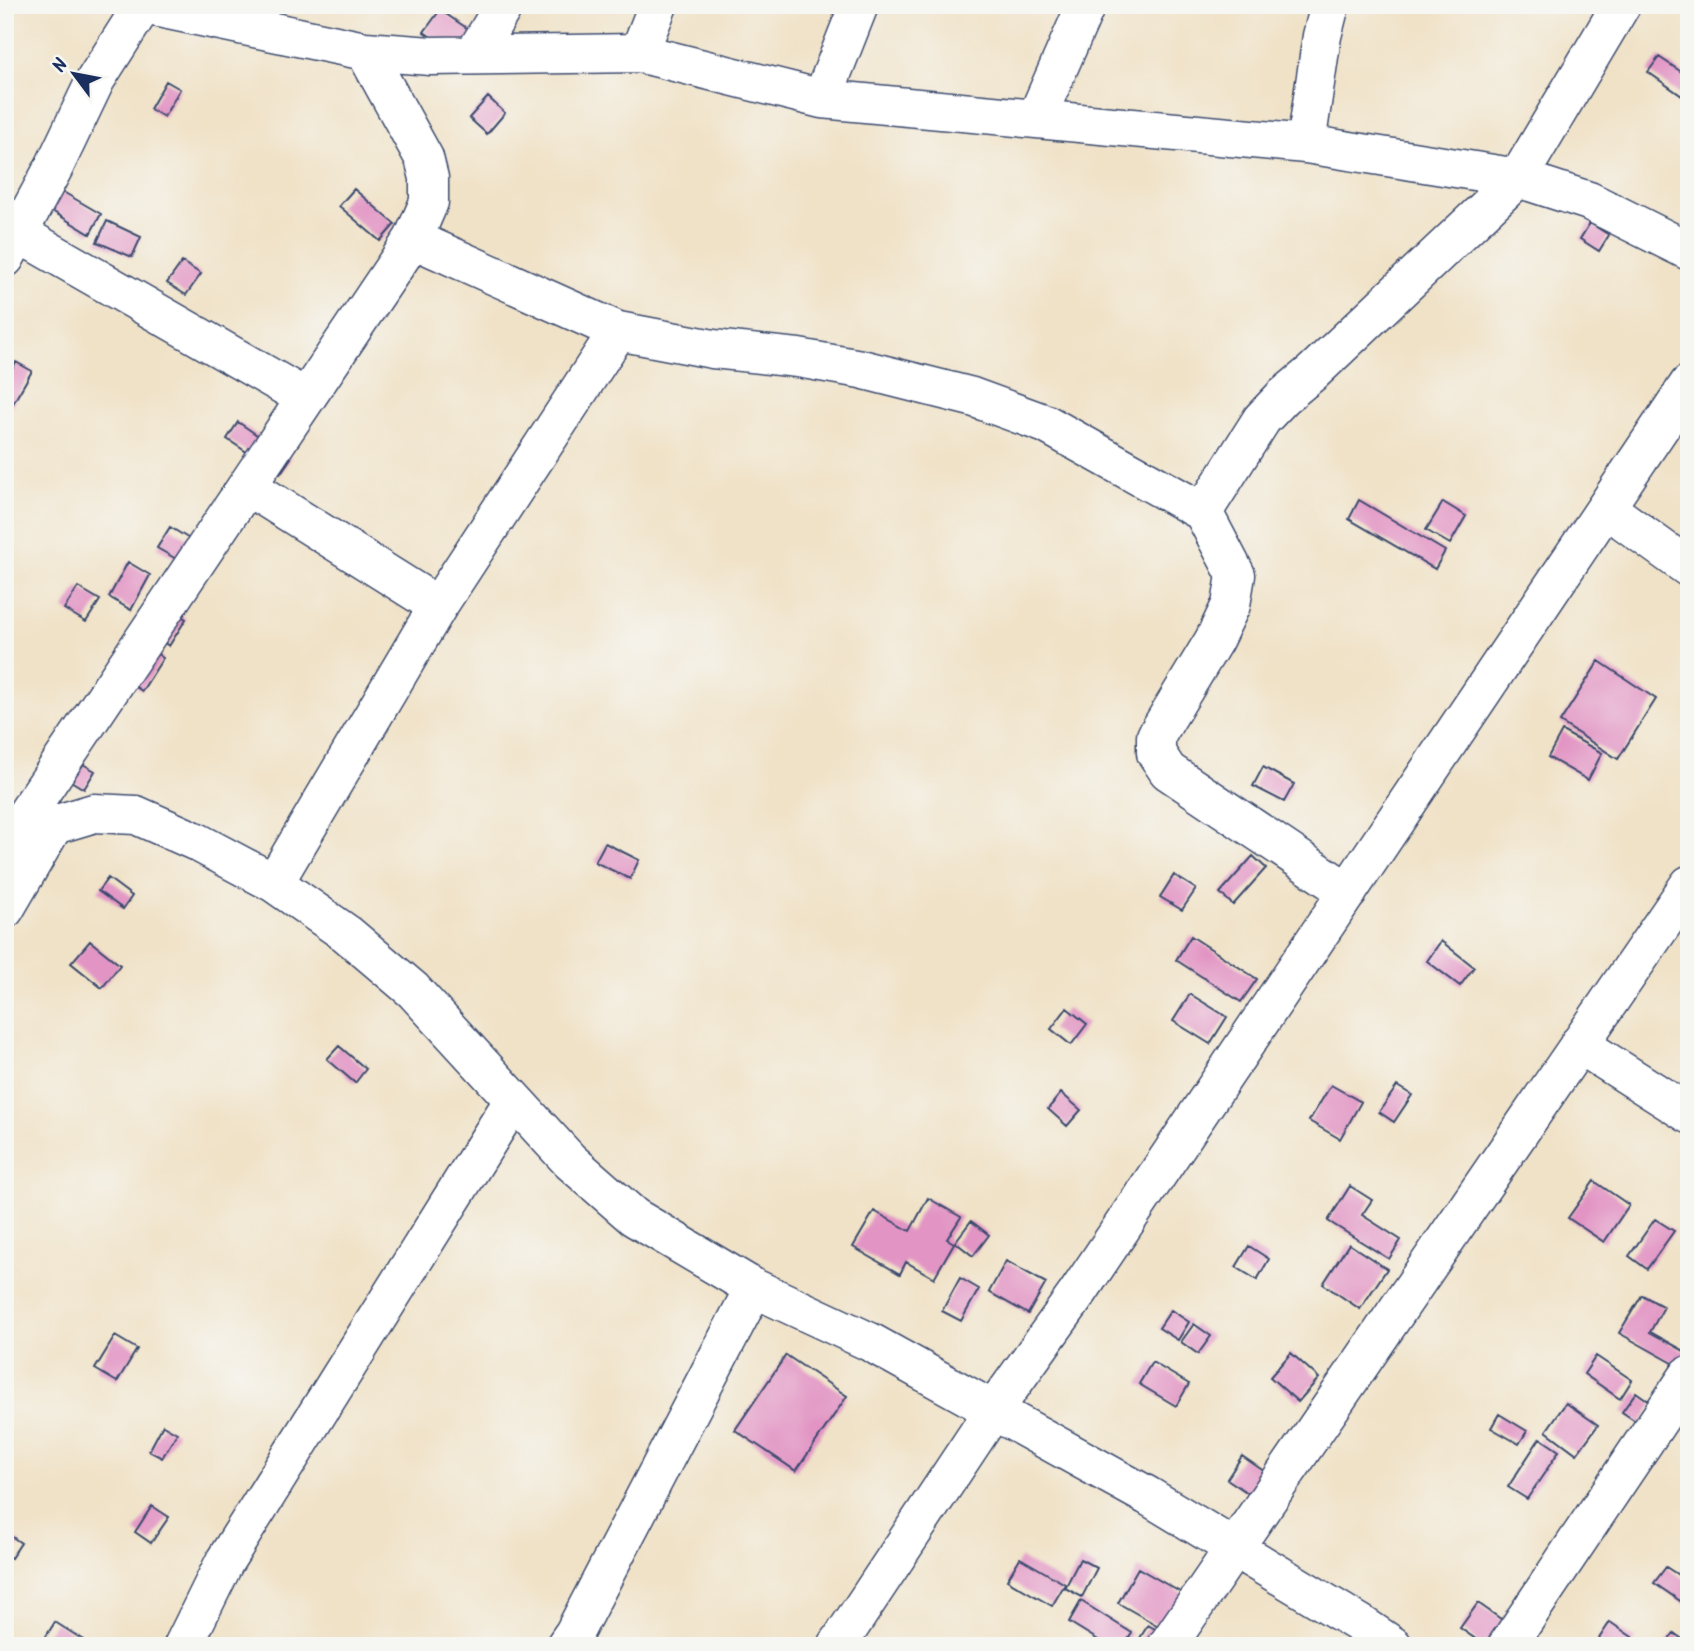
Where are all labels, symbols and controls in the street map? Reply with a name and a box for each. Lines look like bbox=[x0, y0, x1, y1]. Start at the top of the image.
north arrow bbox=[38, 38, 108, 108]
text: N bbox=[45, 53, 77, 79]

